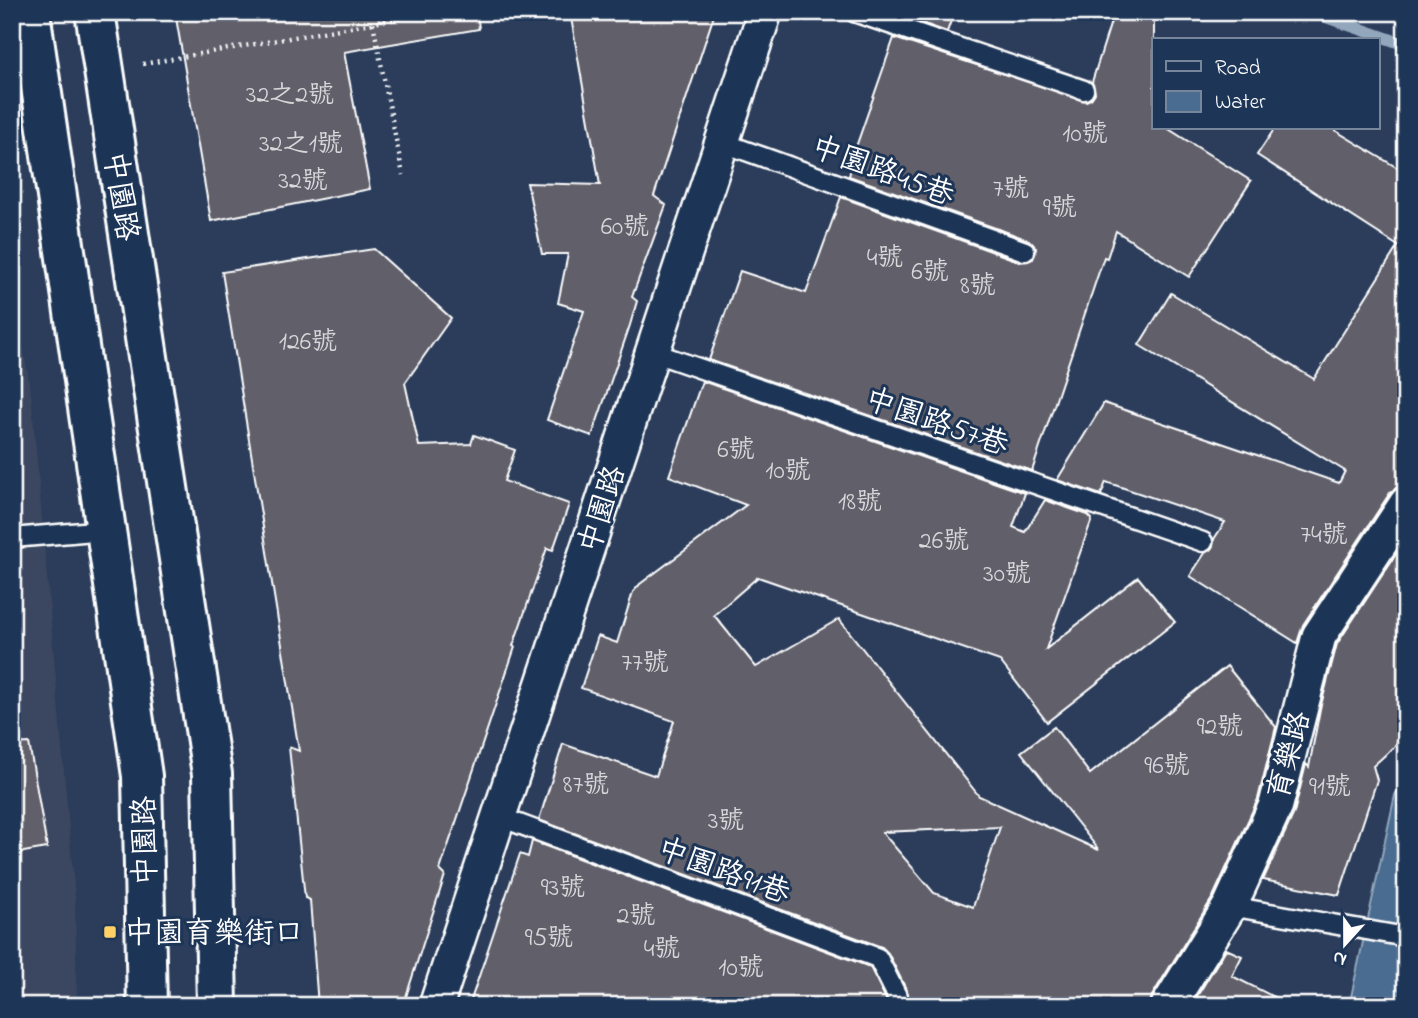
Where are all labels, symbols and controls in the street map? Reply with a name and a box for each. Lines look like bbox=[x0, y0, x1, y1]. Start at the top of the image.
legend bbox=[1152, 38, 1380, 130]
text: Road bbox=[1215, 54, 1261, 84]
house number: 32之2號 bbox=[246, 77, 334, 115]
text: Water bbox=[1215, 88, 1266, 118]
house number: 10號 bbox=[1062, 116, 1108, 154]
house number: 32之1號 bbox=[259, 126, 343, 164]
street label: 中園路45巷 bbox=[804, 127, 960, 219]
street label: 中園路 bbox=[90, 149, 148, 244]
house number: 32號 bbox=[278, 163, 328, 201]
house number: 7號 bbox=[993, 171, 1029, 209]
house number: 9號 bbox=[1043, 190, 1077, 228]
house number: 60號 bbox=[601, 209, 649, 247]
house number: 4號 bbox=[867, 240, 903, 278]
house number: 6號 bbox=[911, 254, 949, 292]
house number: 8號 bbox=[960, 268, 996, 306]
house number: 126號 bbox=[279, 324, 337, 362]
street label: 中園路57巷 bbox=[858, 379, 1014, 469]
house number: 6號 bbox=[717, 432, 755, 470]
house number: 10號 bbox=[765, 453, 811, 491]
street label: 中園路 bbox=[569, 460, 639, 560]
house number: 18號 bbox=[838, 484, 882, 522]
house number: 74號 bbox=[1300, 517, 1348, 555]
house number: 26號 bbox=[919, 523, 969, 561]
house number: 30號 bbox=[983, 556, 1031, 594]
house number: 77號 bbox=[621, 645, 669, 683]
street label: 育樂路 bbox=[1258, 707, 1324, 805]
house number: 92號 bbox=[1197, 709, 1243, 747]
house number: 96號 bbox=[1144, 748, 1190, 786]
house number: 87號 bbox=[563, 767, 609, 805]
house number: 91號 bbox=[1309, 769, 1351, 807]
street label: 中園路 bbox=[124, 796, 170, 886]
house number: 3號 bbox=[708, 803, 744, 841]
street label: 中園路91巷 bbox=[650, 828, 796, 917]
house number: 93號 bbox=[541, 870, 585, 908]
house number: 2號 bbox=[617, 898, 655, 936]
north arrow bbox=[1310, 909, 1380, 979]
place label: 中園育樂街口 bbox=[124, 913, 304, 957]
house number: 95號 bbox=[525, 920, 573, 958]
marker: 中園育樂街口 bbox=[102, 924, 118, 940]
house number: 4號 bbox=[644, 931, 680, 969]
text: N bbox=[1329, 943, 1351, 972]
house number: 10號 bbox=[718, 950, 764, 988]

